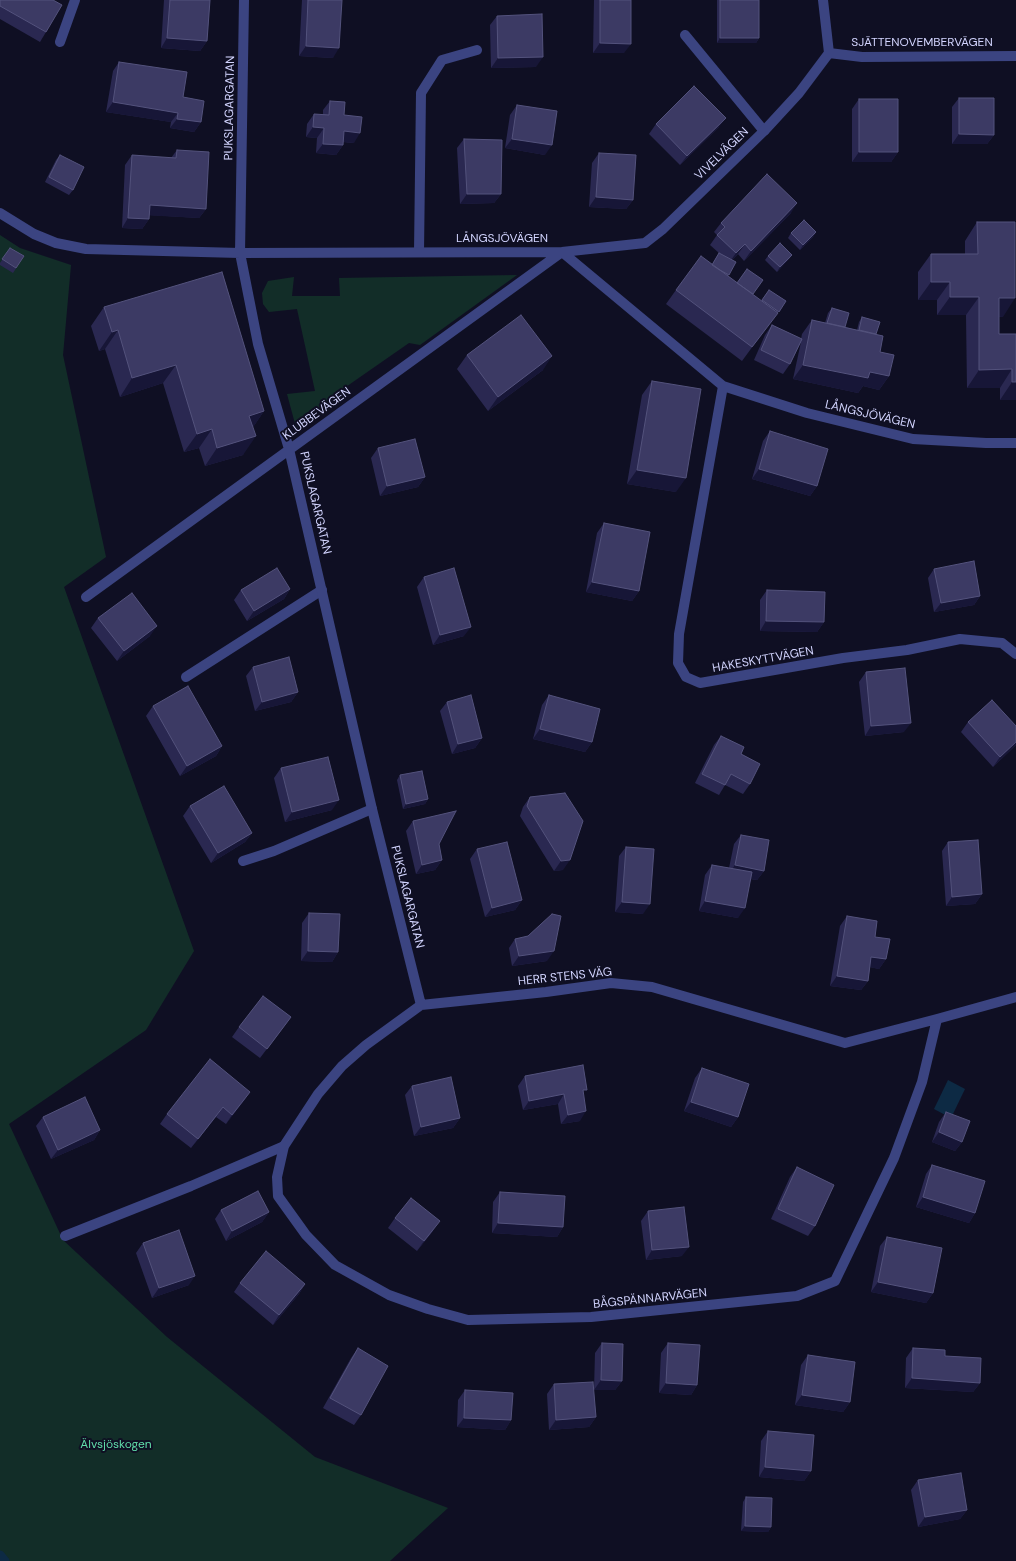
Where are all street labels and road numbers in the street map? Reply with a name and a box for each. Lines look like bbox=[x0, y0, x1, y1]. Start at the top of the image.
street label: SJÄTTENOVEMBERVÄGEN bbox=[851, 36, 993, 50]
street label: PUKSLAGARGATAN bbox=[222, 55, 238, 161]
street label: VIVELVÄGEN bbox=[692, 125, 752, 183]
street label: LÅNGSJÖVÄGEN bbox=[456, 232, 548, 246]
street label: KLUBBEVÄGEN bbox=[280, 384, 354, 444]
street label: LÅNGSJÖVÄGEN bbox=[823, 398, 917, 432]
street label: PUKSLAGARGATAN bbox=[296, 450, 334, 556]
street label: HAKESKYTTVÄGEN bbox=[711, 644, 815, 676]
street label: PUKSLAGARGATAN bbox=[387, 844, 427, 950]
street label: HERR STENS VÄG bbox=[517, 965, 613, 989]
street label: BÅGSPÄNNARVÄGEN bbox=[592, 1286, 708, 1312]

